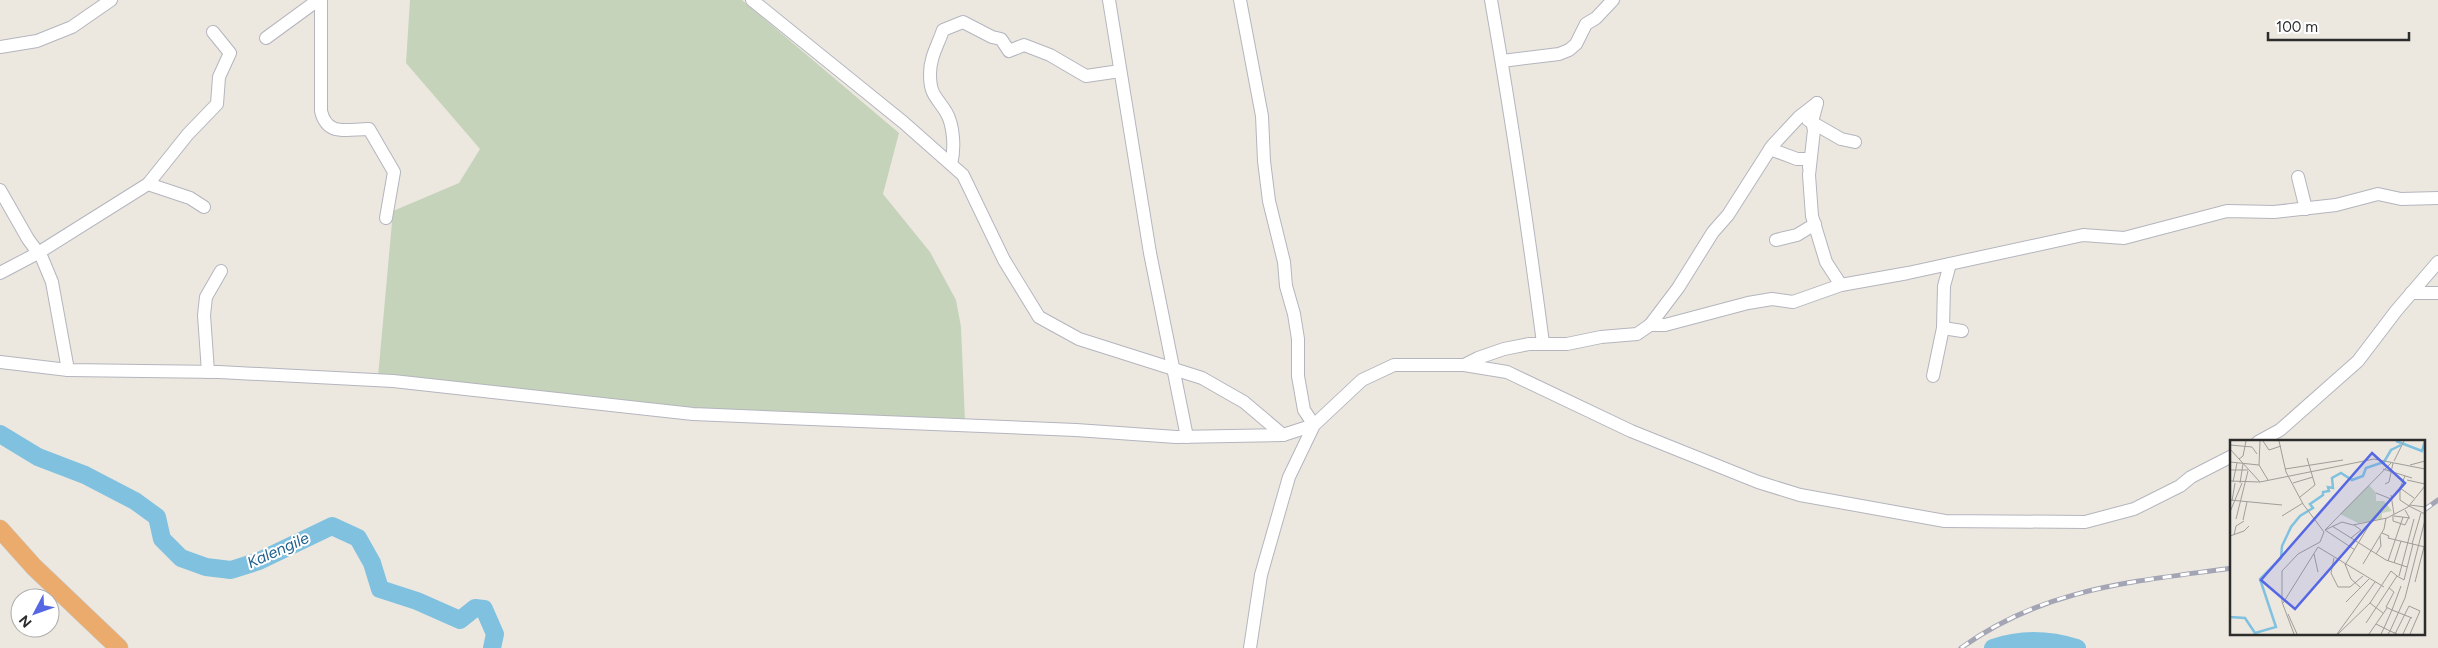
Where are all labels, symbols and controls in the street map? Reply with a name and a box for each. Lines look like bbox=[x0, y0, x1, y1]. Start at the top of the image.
scale bar bbox=[2268, 10, 2409, 42]
text: 100 m bbox=[2276, 18, 2318, 36]
inset map bbox=[2230, 440, 2426, 636]
water label: Kalengile bbox=[244, 528, 312, 572]
north arrow bbox=[10, 588, 60, 638]
text: N bbox=[16, 612, 36, 631]

